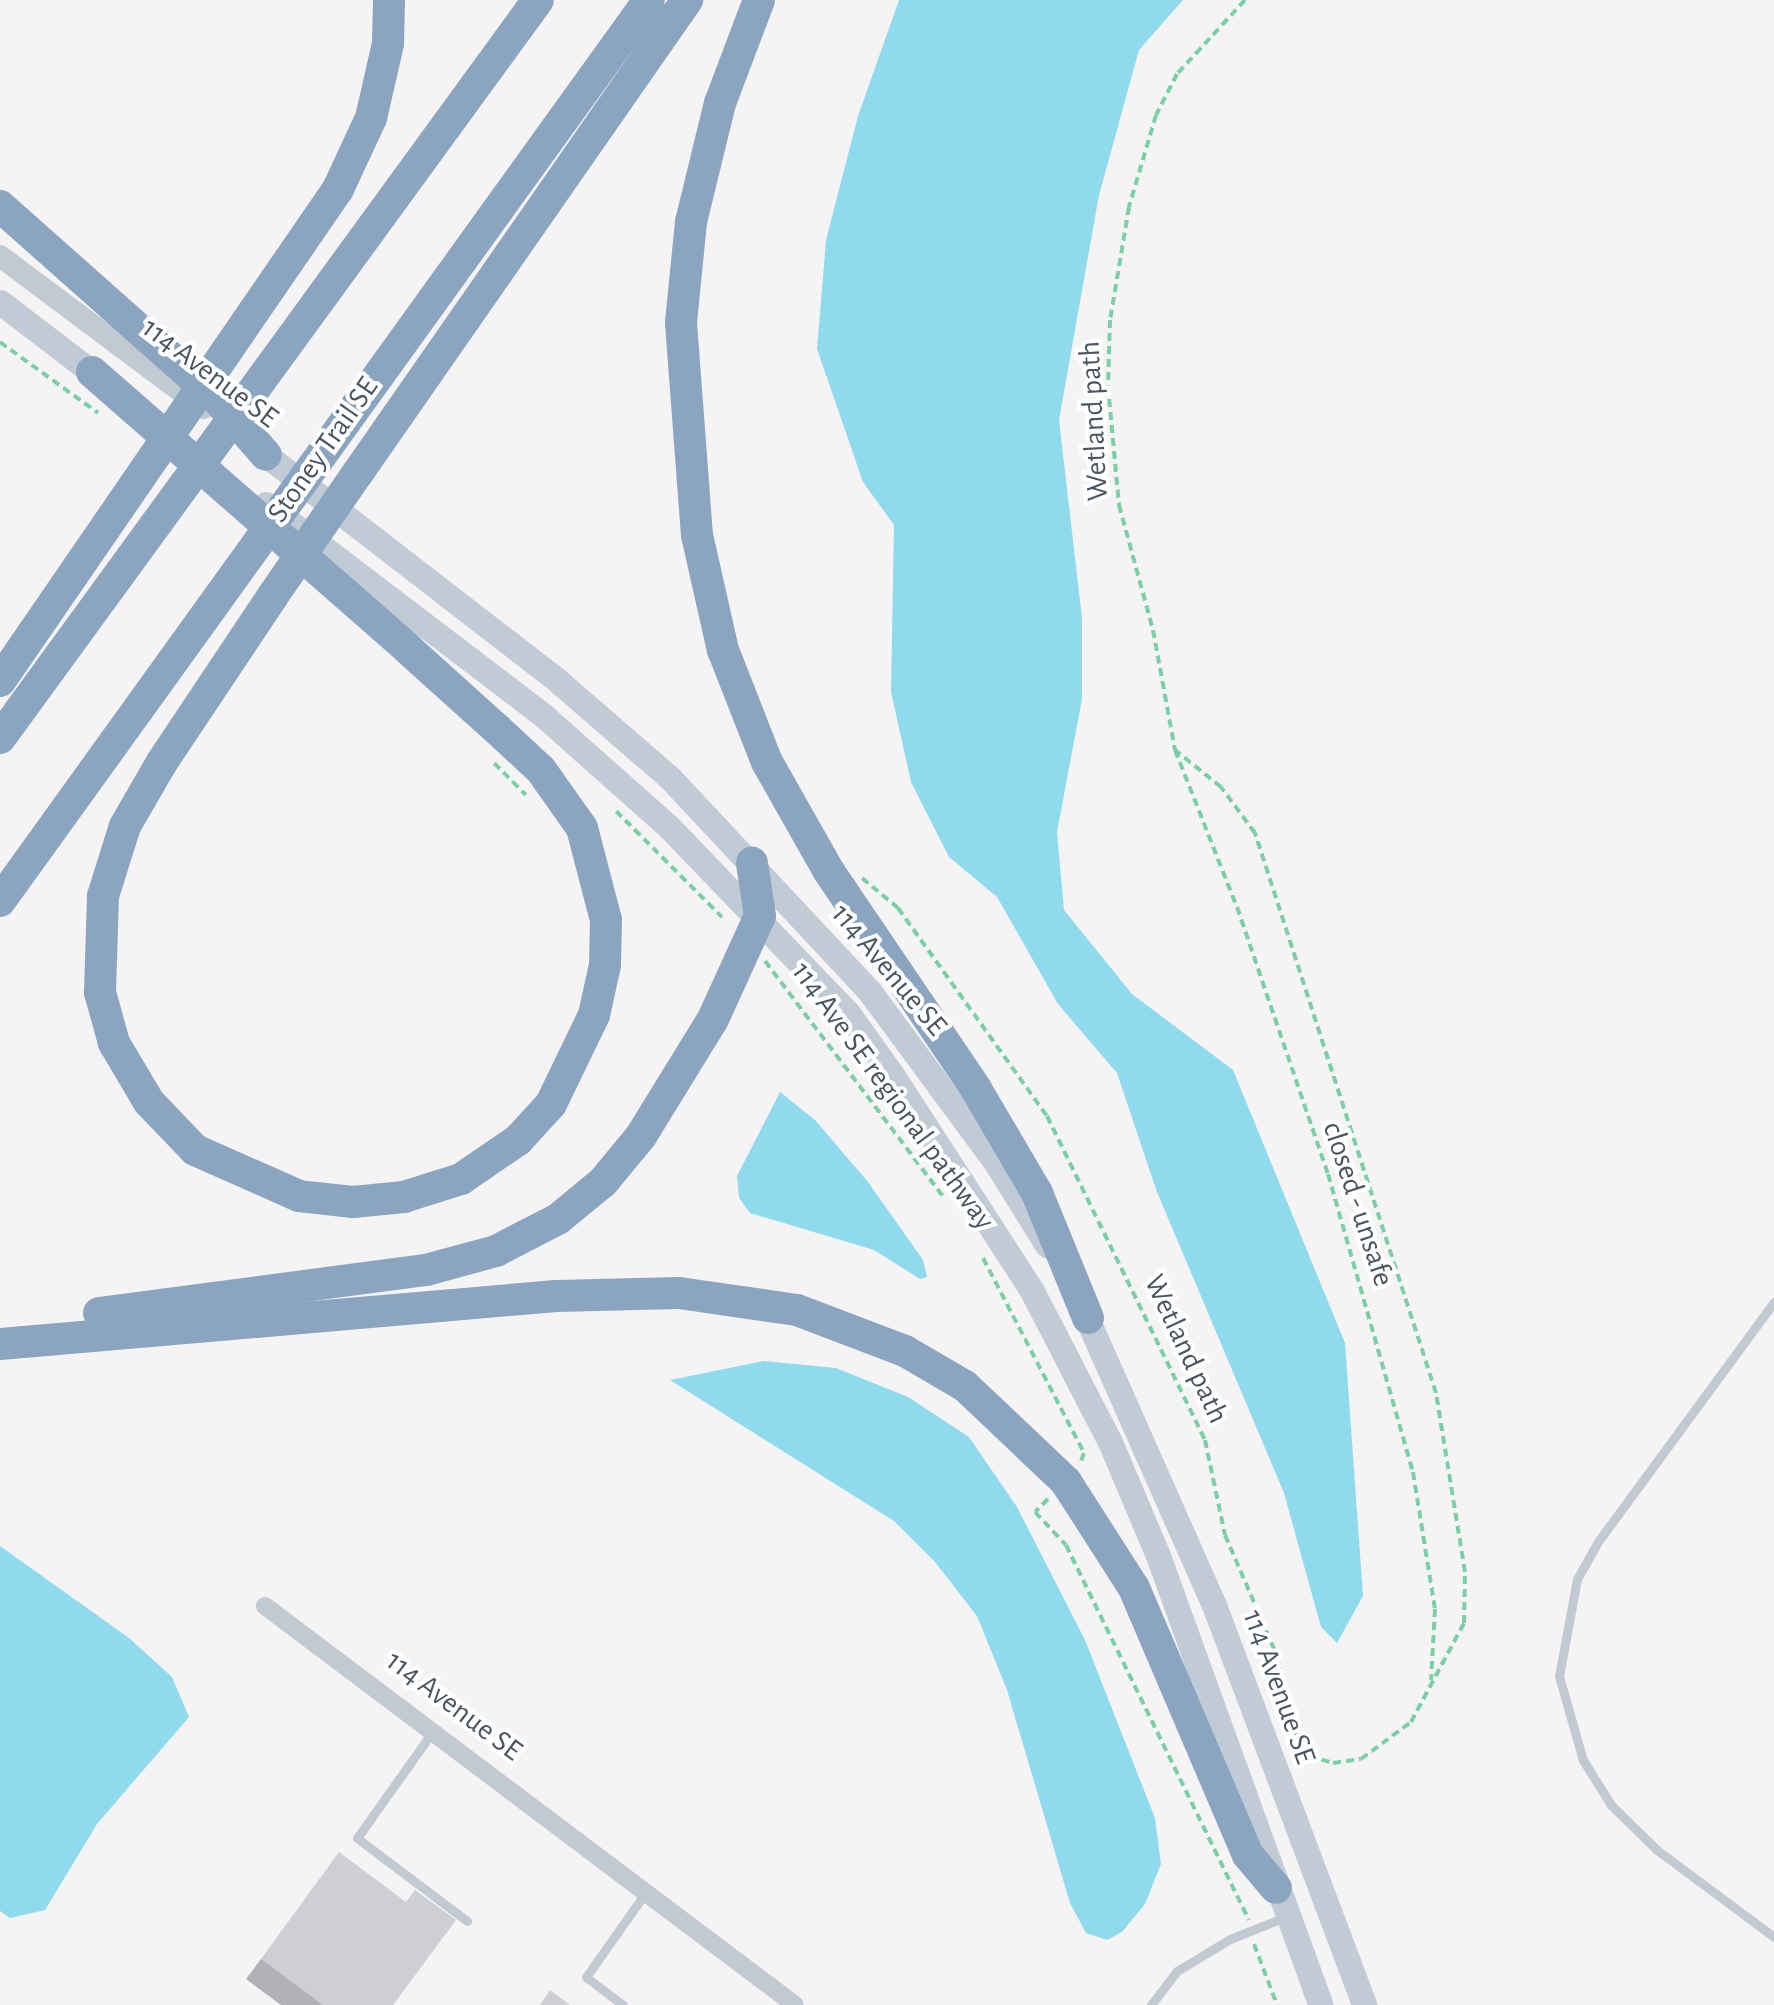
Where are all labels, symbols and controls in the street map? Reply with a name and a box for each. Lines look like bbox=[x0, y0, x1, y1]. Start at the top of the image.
street label: 114 Avenue SE bbox=[135, 310, 285, 436]
street label: Wetland path bbox=[1072, 340, 1116, 502]
street label: Stoney Trail SE bbox=[260, 370, 386, 530]
street label: 114 Avenue SE bbox=[823, 897, 955, 1043]
street label: 114 Ave SE regional pathway bbox=[784, 955, 1002, 1237]
street label: closed - unsafe bbox=[1314, 1117, 1402, 1291]
street label: Wetland path bbox=[1136, 1269, 1236, 1429]
street label: 114 Avenue SE bbox=[1235, 1605, 1323, 1769]
street label: 114 Avenue SE bbox=[379, 1643, 529, 1769]

